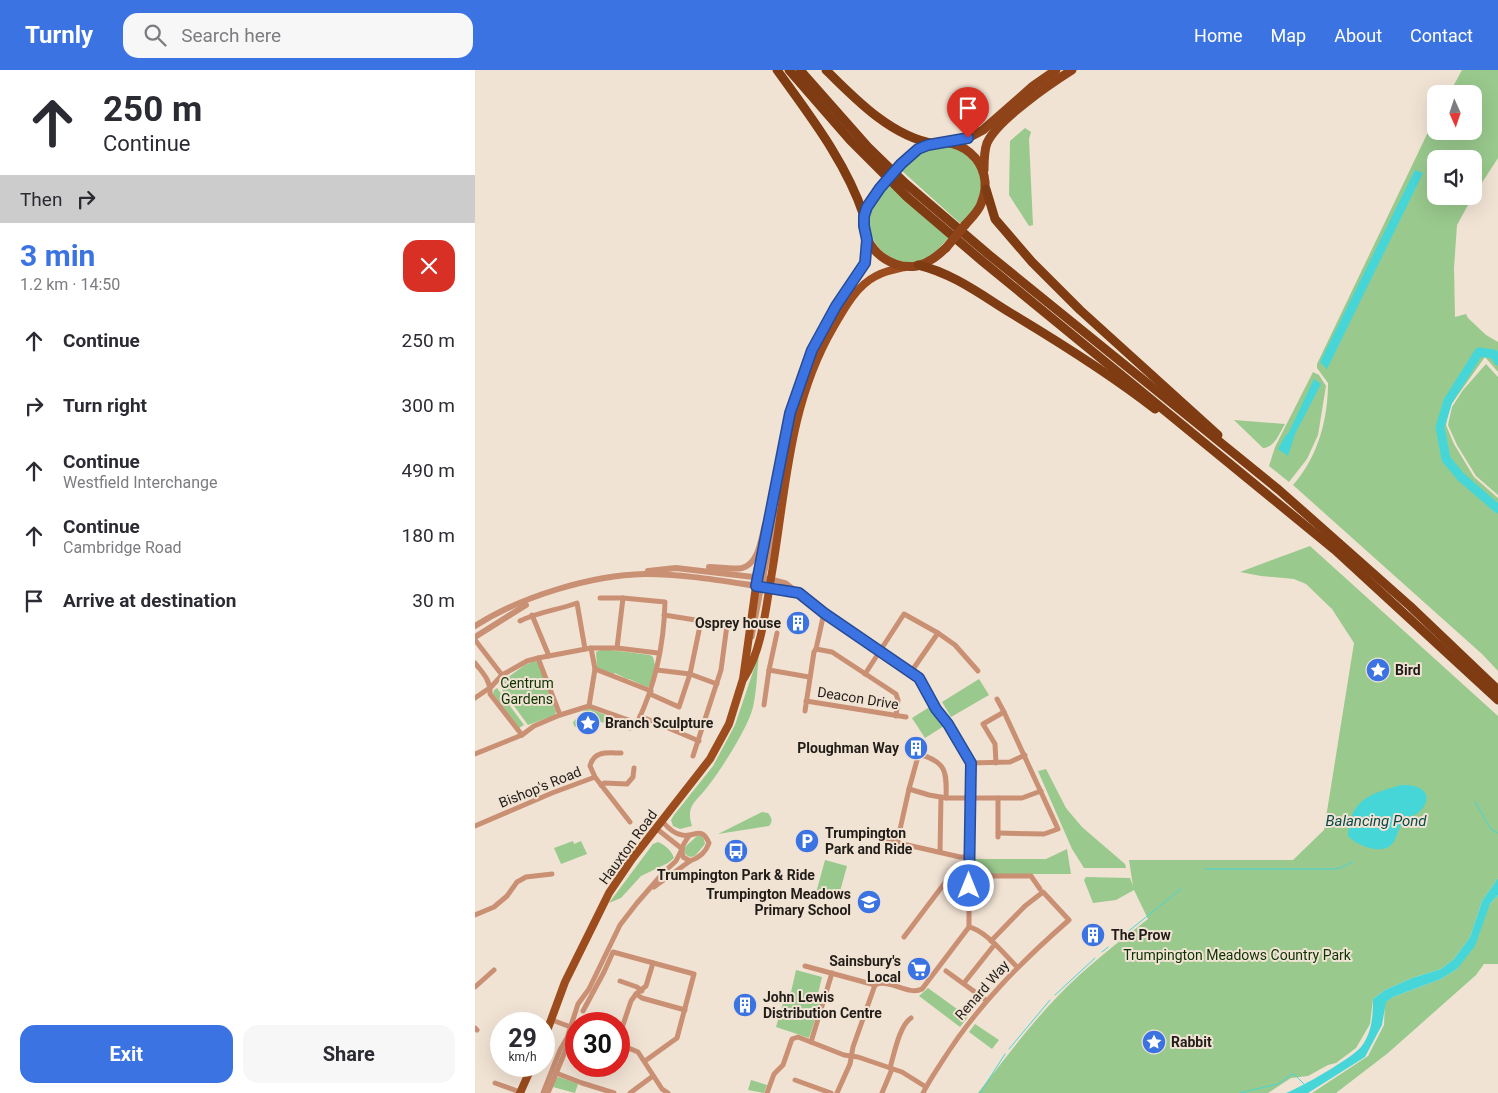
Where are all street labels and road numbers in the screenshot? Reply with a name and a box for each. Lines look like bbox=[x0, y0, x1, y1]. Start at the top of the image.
street label: Deacon Drive bbox=[816, 684, 900, 712]
street label: Bishop's Road bbox=[496, 763, 584, 811]
street label: Hauxton Road bbox=[596, 807, 660, 887]
street label: Renard Way bbox=[952, 957, 1012, 1023]

